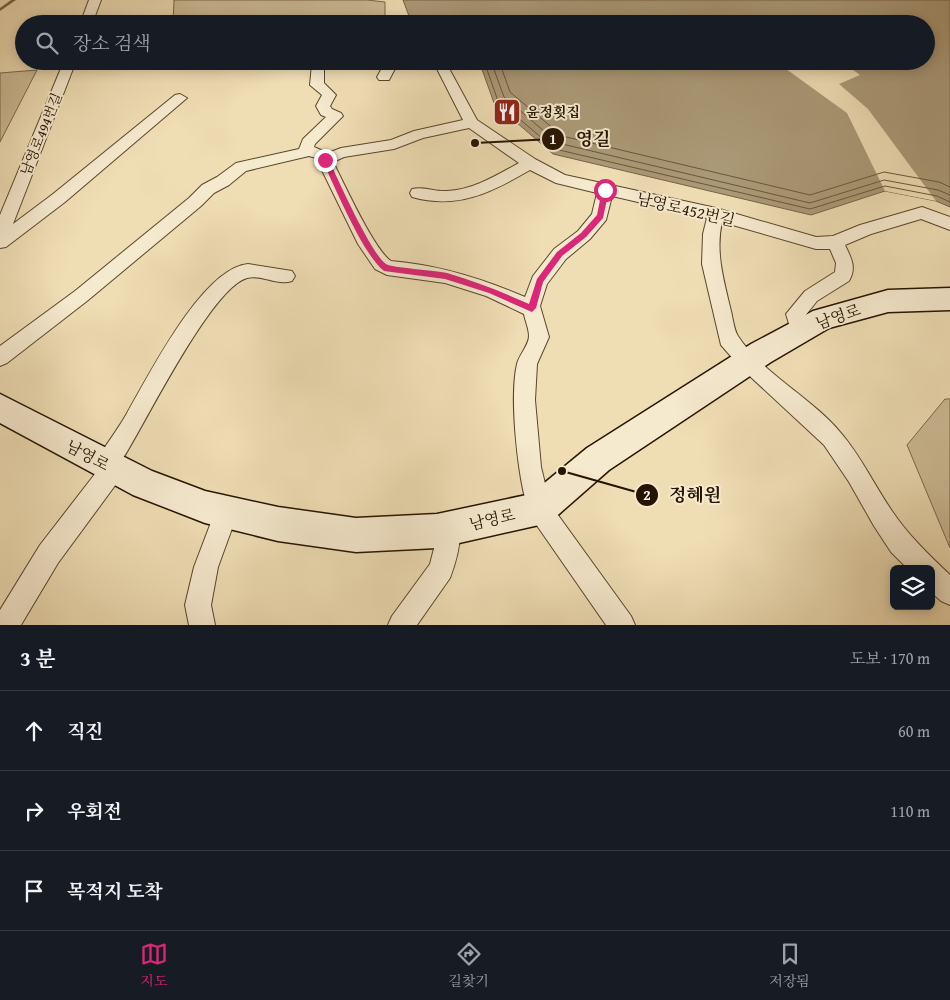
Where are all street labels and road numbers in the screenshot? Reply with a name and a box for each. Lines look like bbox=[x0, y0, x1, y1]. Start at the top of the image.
street label: 남영로494번길 bbox=[15, 90, 67, 178]
street label: 남영로452번길 bbox=[634, 186, 738, 232]
street label: 남영로 bbox=[812, 297, 864, 335]
street label: 남영로 bbox=[62, 434, 115, 477]
street label: 남영로 bbox=[467, 502, 518, 536]

